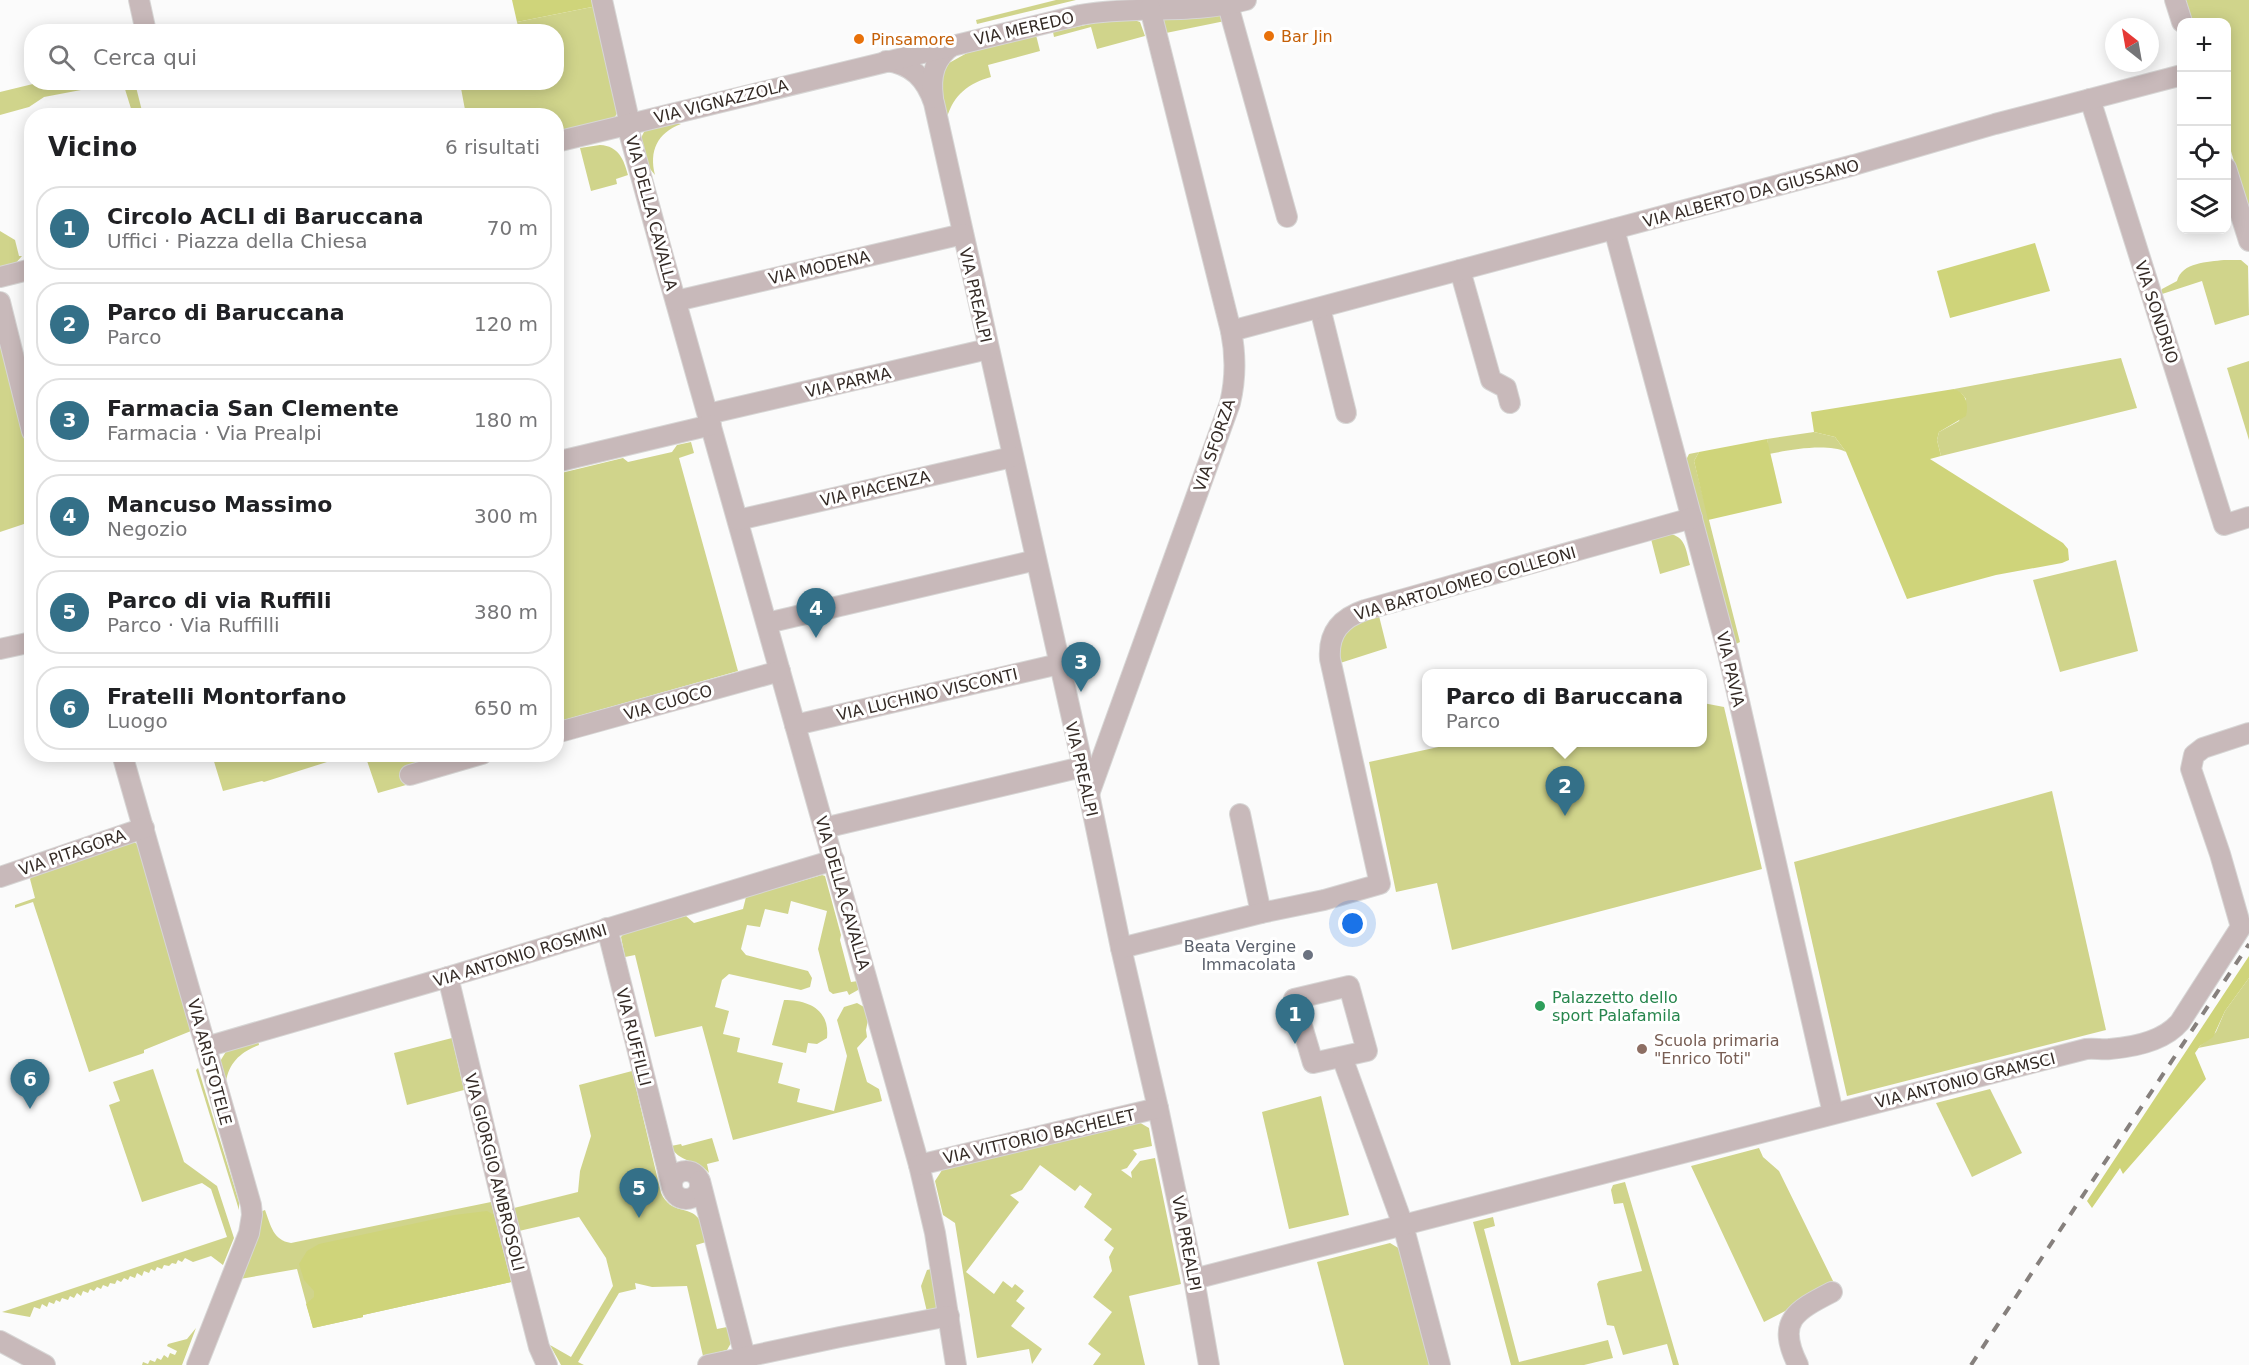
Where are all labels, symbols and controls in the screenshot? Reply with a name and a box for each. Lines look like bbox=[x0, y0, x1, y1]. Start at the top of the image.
street label: VIA MEREDO bbox=[972, 8, 1076, 49]
north arrow bbox=[2105, 18, 2159, 72]
map controls bbox=[2177, 18, 2231, 234]
button: + bbox=[2177, 18, 2231, 72]
search box bbox=[24, 24, 564, 90]
place label: Bar Jin bbox=[1281, 27, 1333, 46]
marker: Bar Jin bbox=[1262, 29, 1276, 43]
place label: Pinsamore bbox=[871, 30, 954, 49]
marker: Pinsamore bbox=[852, 32, 866, 46]
icon: search bbox=[45, 41, 78, 74]
text: Cerca qui bbox=[93, 45, 197, 70]
button: − bbox=[2177, 72, 2231, 126]
street label: VIA VIGNAZZOLA bbox=[652, 76, 790, 127]
button: locate bbox=[2177, 126, 2231, 180]
text: Vicino bbox=[48, 132, 137, 162]
street label: VIA DELLA CAVALLA bbox=[622, 134, 681, 293]
text: 6 risultati bbox=[445, 135, 540, 159]
street label: VIA ALBERTO DA GIUSSANO bbox=[1641, 155, 1861, 232]
button: layers bbox=[2177, 180, 2231, 234]
text: Circolo ACLI di Baruccana bbox=[107, 204, 424, 229]
text: 1 bbox=[63, 216, 76, 240]
text: 70 m bbox=[487, 216, 538, 240]
text: Uffici · Piazza della Chiesa bbox=[107, 229, 368, 253]
street label: VIA PREALPI bbox=[955, 246, 996, 344]
street label: VIA MODENA bbox=[767, 247, 872, 288]
street label: VIA SONDRIO bbox=[2131, 258, 2182, 366]
text: Parco di Baruccana bbox=[107, 300, 345, 325]
text: 2 bbox=[63, 312, 76, 336]
text: 120 m bbox=[474, 312, 538, 336]
text: Parco bbox=[107, 325, 161, 349]
street label: VIA PARMA bbox=[804, 363, 893, 402]
text: Farmacia San Clemente bbox=[107, 396, 399, 421]
street label: VIA SFORZA bbox=[1190, 396, 1239, 494]
text: 3 bbox=[63, 408, 76, 432]
text: 180 m bbox=[474, 408, 538, 432]
text: Farmacia · Via Prealpi bbox=[107, 421, 322, 445]
street label: VIA PIACENZA bbox=[818, 467, 932, 510]
text: Mancuso Massimo bbox=[107, 492, 332, 517]
text: 4 bbox=[63, 504, 76, 528]
text: 300 m bbox=[474, 504, 538, 528]
text: Negozio bbox=[107, 517, 188, 541]
street label: VIA BARTOLOMEO COLLEONI bbox=[1352, 543, 1578, 624]
text: Parco di via Ruffili bbox=[107, 588, 332, 613]
pin: 4 bbox=[796, 588, 836, 638]
text: 5 bbox=[63, 600, 76, 624]
text: 380 m bbox=[474, 600, 538, 624]
text: Parco · Via Ruffilli bbox=[107, 613, 280, 637]
street label: VIA PAVIA bbox=[1713, 630, 1748, 709]
pin: 3 bbox=[1062, 642, 1100, 692]
street label: VIA LUCHINO VISCONTI bbox=[835, 664, 1019, 725]
popup bbox=[1422, 669, 1707, 747]
street label: VIA CUOCO bbox=[622, 681, 714, 724]
text: Fratelli Montorfano bbox=[107, 684, 346, 709]
text: Parco di Baruccana bbox=[1446, 684, 1683, 709]
text: 6 bbox=[63, 696, 76, 720]
text: 650 m bbox=[474, 696, 538, 720]
text: Luogo bbox=[107, 709, 168, 733]
text: Parco bbox=[1446, 709, 1500, 733]
street label: VIA PREALPI bbox=[1061, 720, 1102, 818]
pin: 2 bbox=[1546, 766, 1584, 816]
street label: VIA DELLA CAVALLA bbox=[811, 814, 874, 972]
street label: VIA PITAGORA bbox=[16, 825, 128, 880]
your location bbox=[1338, 909, 1367, 938]
street label: VIA ANTONIO ROSMINI bbox=[431, 920, 609, 991]
place label: Beata Vergine Immacolata bbox=[1184, 937, 1296, 974]
marker: Beata Vergine Immacolata bbox=[1301, 948, 1315, 962]
street label: VIA RUFFILLI bbox=[612, 986, 655, 1088]
place label: Palazzetto dello sport Palafamila bbox=[1552, 988, 1681, 1025]
pin: 1 bbox=[1276, 994, 1314, 1044]
street label: VIA ARISTOTELE bbox=[184, 997, 236, 1127]
marker: Palazzetto dello sport Palafamila bbox=[1533, 999, 1547, 1013]
place label: Scuola primaria "Enrico Toti" bbox=[1654, 1031, 1780, 1068]
marker: Scuola primaria "Enrico Toti" bbox=[1635, 1042, 1649, 1056]
street label: VIA ANTONIO GRAMSCI bbox=[1873, 1049, 2057, 1112]
pin: 6 bbox=[10, 1060, 50, 1109]
street label: VIA GIORGIO AMBROSOLI bbox=[461, 1071, 528, 1273]
street label: VIA VITTORIO BACHELET bbox=[941, 1105, 1137, 1168]
pin: 5 bbox=[620, 1168, 658, 1218]
street label: VIA PREALPI bbox=[1168, 1194, 1205, 1292]

